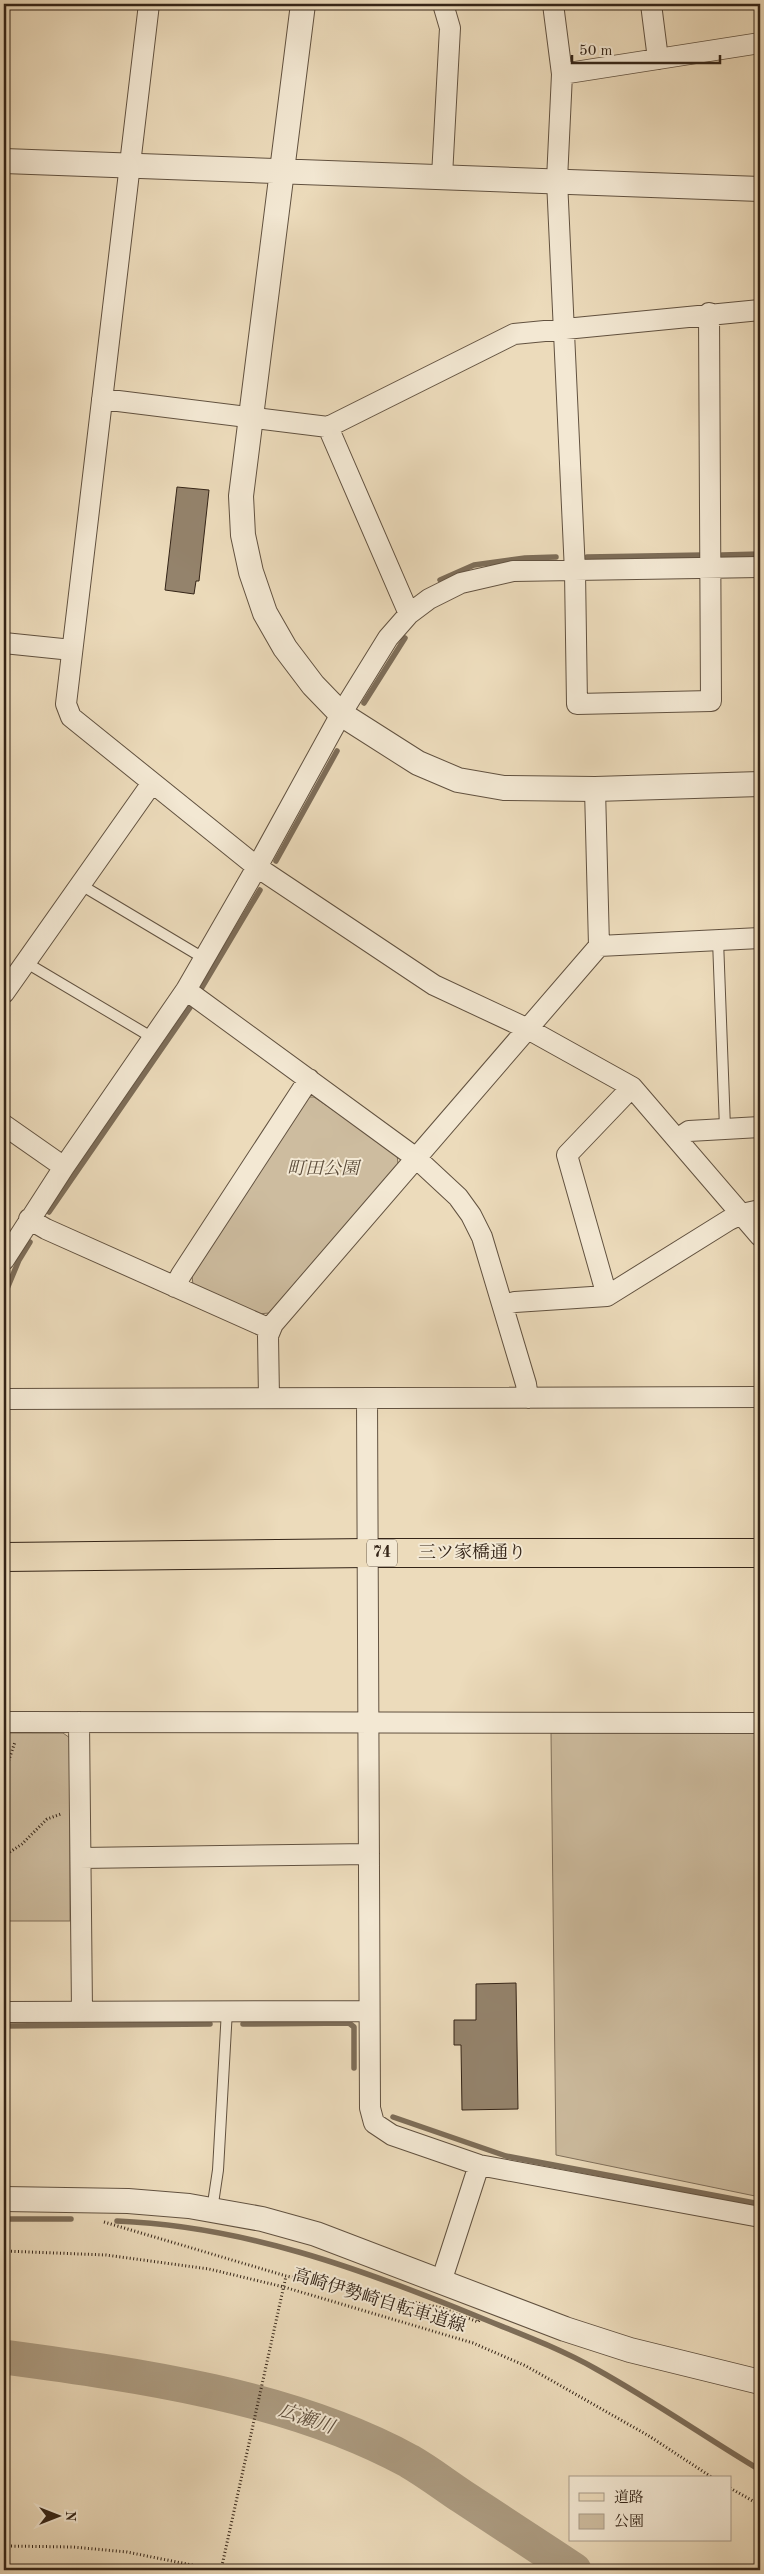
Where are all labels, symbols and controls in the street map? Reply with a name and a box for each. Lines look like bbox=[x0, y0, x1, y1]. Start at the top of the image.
scale bar bbox=[572, 32, 719, 64]
text: 50 m bbox=[579, 44, 613, 59]
park label: 町田公園 bbox=[287, 1159, 362, 1178]
road number: 74 bbox=[367, 1540, 397, 1566]
street label: 三ツ家橋通り bbox=[418, 1542, 526, 1562]
street label: 高崎伊勢崎自転車道線 bbox=[290, 2264, 468, 2336]
water label: 広瀬川 bbox=[276, 2400, 339, 2439]
legend bbox=[569, 2476, 732, 2542]
text: 道路 bbox=[614, 2489, 644, 2506]
north arrow bbox=[32, 2492, 82, 2542]
text: N bbox=[63, 2511, 77, 2522]
text: 公園 bbox=[614, 2513, 644, 2530]

